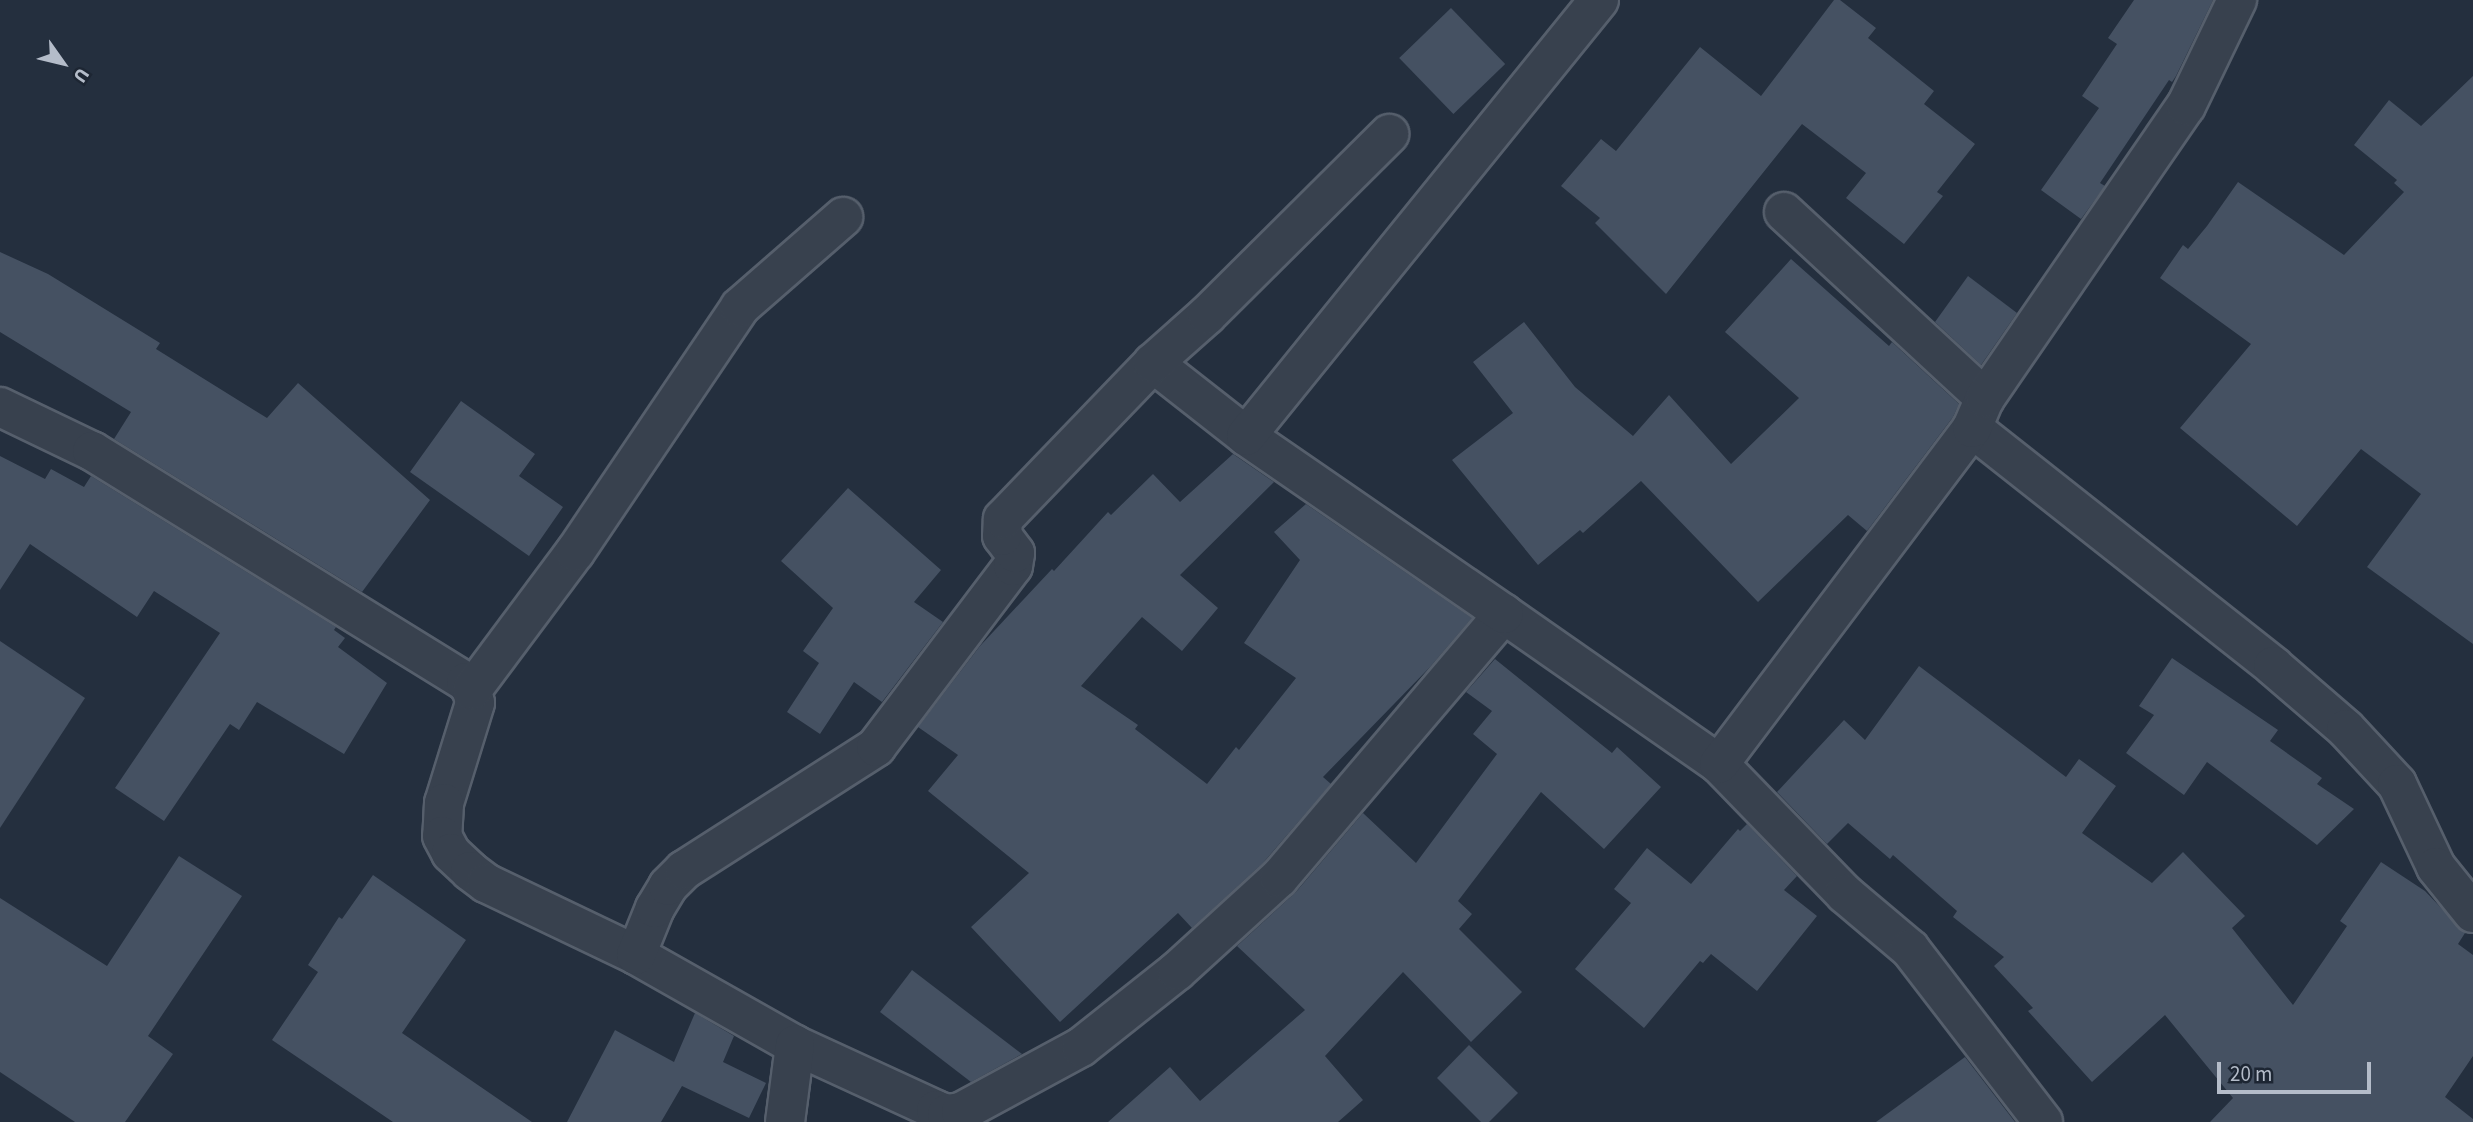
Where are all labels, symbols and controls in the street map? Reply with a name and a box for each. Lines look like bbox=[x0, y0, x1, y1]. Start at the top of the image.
north arrow bbox=[28, 28, 98, 98]
text: U bbox=[66, 62, 96, 88]
scale bar bbox=[2221, 1048, 2375, 1092]
text: 20 m bbox=[2230, 1059, 2272, 1089]

